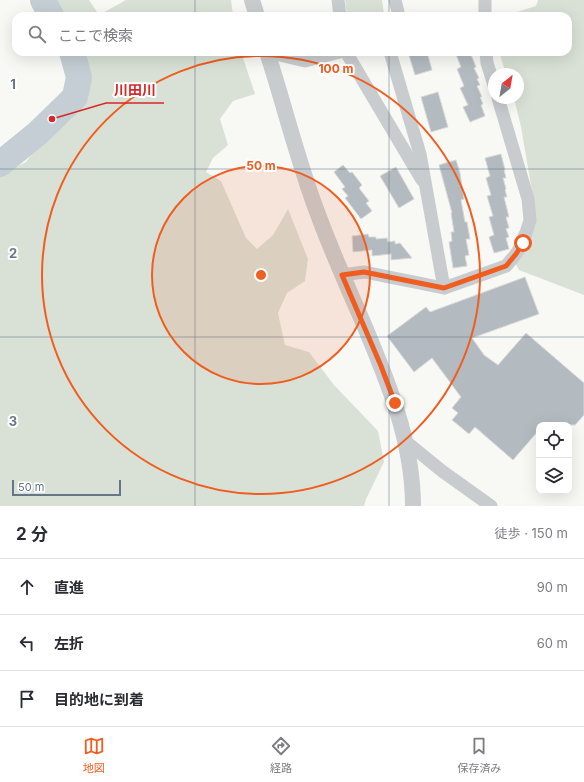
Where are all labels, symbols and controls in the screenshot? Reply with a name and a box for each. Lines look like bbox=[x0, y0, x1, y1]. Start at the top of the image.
search box bbox=[12, 12, 572, 56]
icon: search bbox=[26, 23, 48, 45]
text: ここで検索 bbox=[58, 26, 133, 45]
text: 100 m bbox=[318, 61, 354, 76]
north arrow bbox=[488, 68, 524, 104]
text: 1 bbox=[10, 76, 16, 92]
callout: 川田川 bbox=[106, 77, 164, 103]
text: 川田川 bbox=[114, 81, 156, 98]
text: 50 m bbox=[246, 158, 276, 173]
route start bbox=[514, 234, 532, 252]
text: 2 bbox=[9, 245, 17, 261]
centre of rings bbox=[254, 268, 268, 282]
route end bbox=[386, 394, 404, 412]
text: 3 bbox=[9, 413, 17, 429]
map controls bbox=[536, 422, 572, 494]
button: locate bbox=[536, 422, 572, 458]
button: layers bbox=[536, 458, 572, 494]
scale bar bbox=[12, 478, 121, 497]
text: 50 m bbox=[18, 480, 44, 494]
text: 2 分 bbox=[16, 524, 48, 544]
text: 徒歩 · 150 m bbox=[495, 525, 568, 541]
icon: ahead bbox=[16, 576, 38, 598]
text: 直進 bbox=[54, 578, 84, 597]
text: 90 m bbox=[537, 579, 568, 595]
icon: left bbox=[16, 632, 38, 654]
text: 左折 bbox=[54, 634, 84, 653]
text: 60 m bbox=[537, 635, 568, 651]
icon: arrive bbox=[16, 688, 38, 710]
text: 目的地に到着 bbox=[54, 690, 144, 709]
tab: 地図 bbox=[83, 735, 105, 775]
tab: 経路 bbox=[270, 735, 292, 775]
tab: 保存済み bbox=[457, 735, 501, 775]

